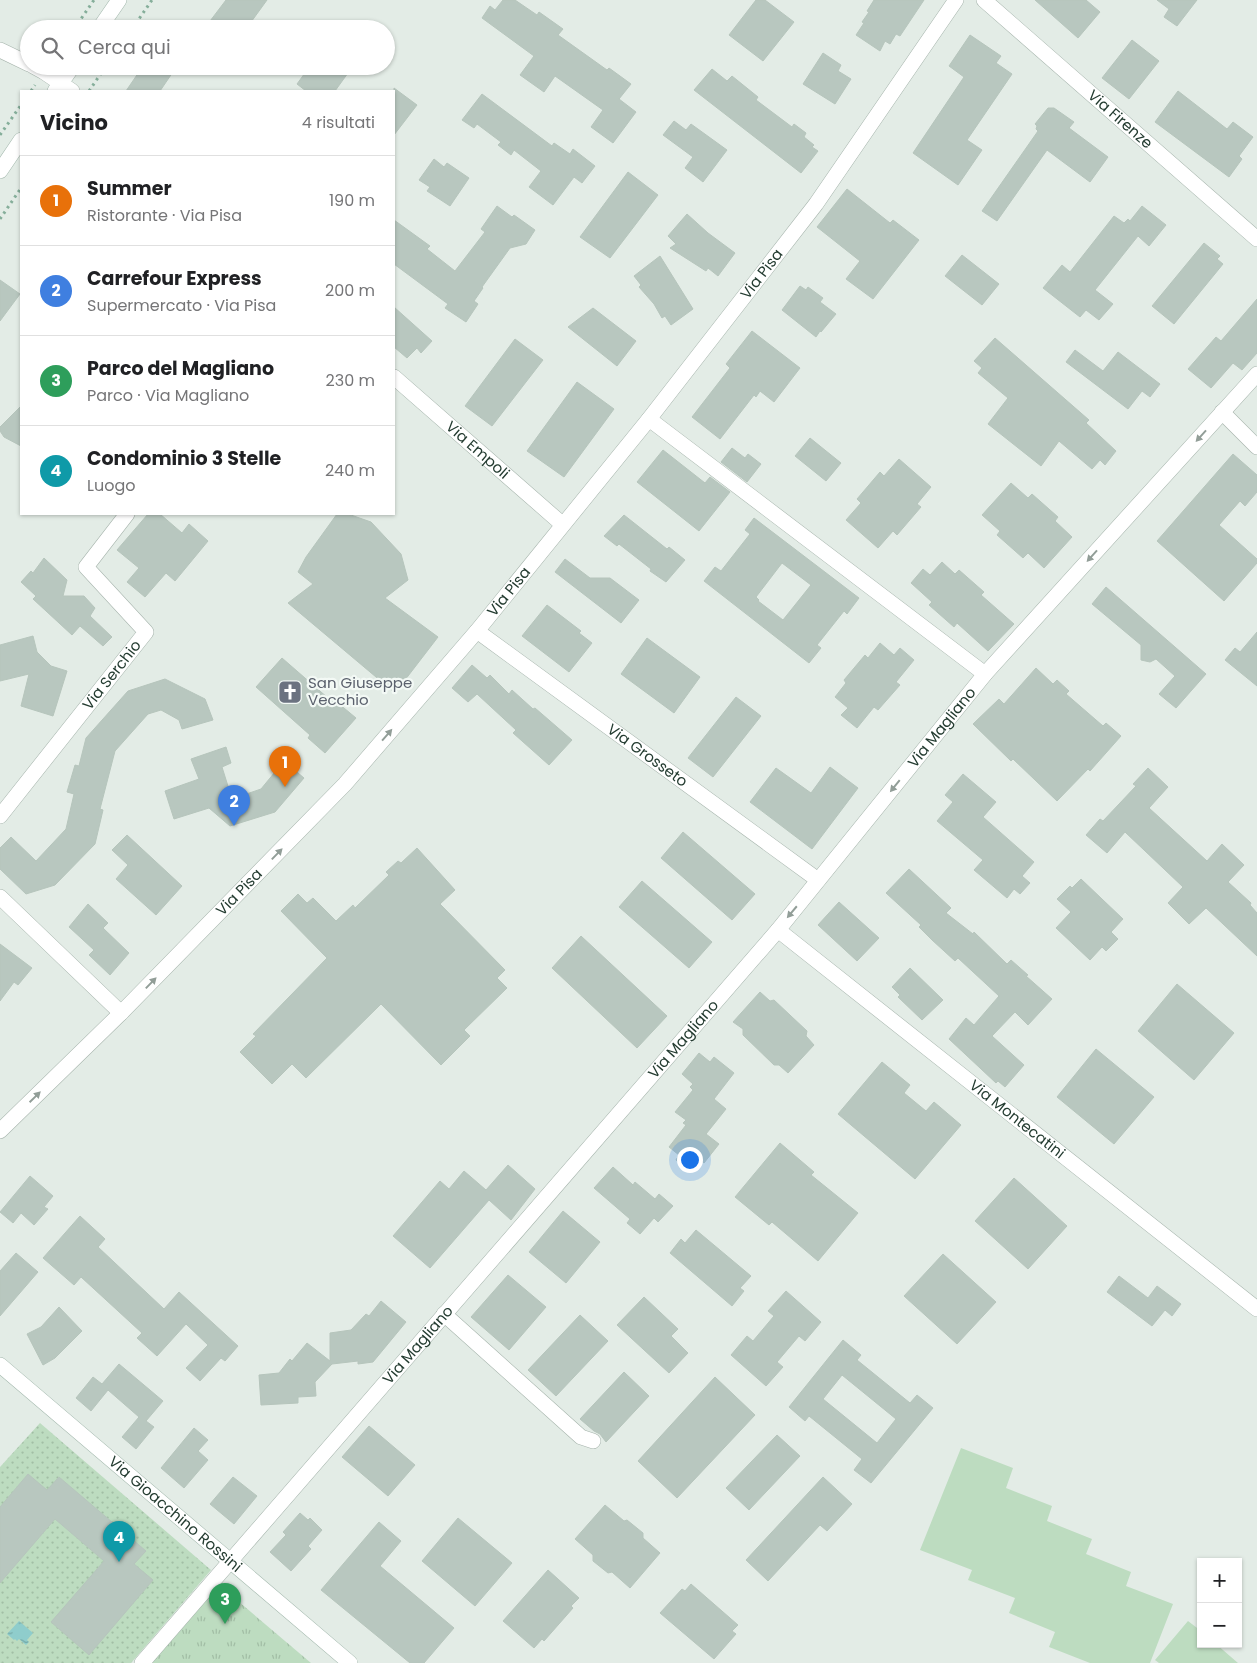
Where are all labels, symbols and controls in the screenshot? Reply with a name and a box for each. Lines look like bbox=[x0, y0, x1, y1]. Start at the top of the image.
search box bbox=[20, 20, 395, 75]
icon: search bbox=[38, 34, 66, 62]
text: Cerca qui bbox=[78, 34, 171, 61]
street label: Via Firenze bbox=[1084, 85, 1158, 153]
text: Vicino bbox=[40, 108, 108, 137]
text: 4 risultati bbox=[302, 111, 375, 134]
text: Summer bbox=[87, 175, 172, 202]
text: 1 bbox=[53, 189, 59, 212]
text: 190 m bbox=[329, 189, 375, 212]
text: Ristorante · Via Pisa bbox=[87, 204, 242, 227]
street label: Via Pisa bbox=[735, 244, 787, 303]
text: Carrefour Express bbox=[87, 265, 262, 292]
text: 2 bbox=[51, 279, 61, 302]
text: 200 m bbox=[325, 279, 375, 302]
text: Supermercato · Via Pisa bbox=[87, 294, 276, 317]
text: Parco del Magliano bbox=[87, 355, 274, 382]
text: 3 bbox=[51, 369, 61, 392]
text: 230 m bbox=[326, 369, 375, 392]
text: Parco · Via Magliano bbox=[87, 384, 249, 407]
street label: Via Empoli bbox=[441, 416, 514, 483]
one-way arrow bbox=[1195, 429, 1207, 441]
text: Condominio 3 Stelle bbox=[87, 445, 281, 472]
text: 4 bbox=[51, 459, 61, 482]
text: 240 m bbox=[325, 459, 375, 482]
text: Luogo bbox=[87, 474, 135, 497]
one-way arrow bbox=[1086, 550, 1098, 562]
street label: Via Pisa bbox=[482, 562, 535, 621]
street label: Via Serchio bbox=[77, 635, 146, 714]
place label: San Giuseppe Vecchio bbox=[308, 672, 412, 710]
church icon: San Giuseppe Vecchio bbox=[277, 679, 303, 705]
street label: Via Magliano bbox=[902, 682, 980, 772]
street label: Via Grosseto bbox=[603, 719, 692, 792]
one-way arrow bbox=[382, 729, 393, 742]
pin: 1 bbox=[269, 746, 301, 787]
one-way arrow bbox=[890, 779, 901, 792]
pin: 2 bbox=[218, 785, 250, 826]
one-way arrow bbox=[270, 848, 282, 860]
street label: Via Pisa bbox=[211, 864, 267, 920]
one-way arrow bbox=[787, 905, 798, 918]
one-way arrow bbox=[145, 977, 157, 989]
street label: Via Magliano bbox=[643, 995, 723, 1083]
street label: Via Montecatini bbox=[965, 1074, 1070, 1163]
one-way arrow bbox=[29, 1091, 41, 1103]
your location bbox=[677, 1147, 703, 1173]
street label: Via Magliano bbox=[377, 1301, 458, 1389]
street label: Via Gioacchino Rossini bbox=[104, 1451, 247, 1577]
pin: 4 bbox=[103, 1521, 135, 1562]
map controls bbox=[1197, 1558, 1242, 1648]
button: + bbox=[1197, 1558, 1242, 1603]
pin: 3 bbox=[209, 1583, 241, 1624]
button: − bbox=[1197, 1603, 1242, 1648]

